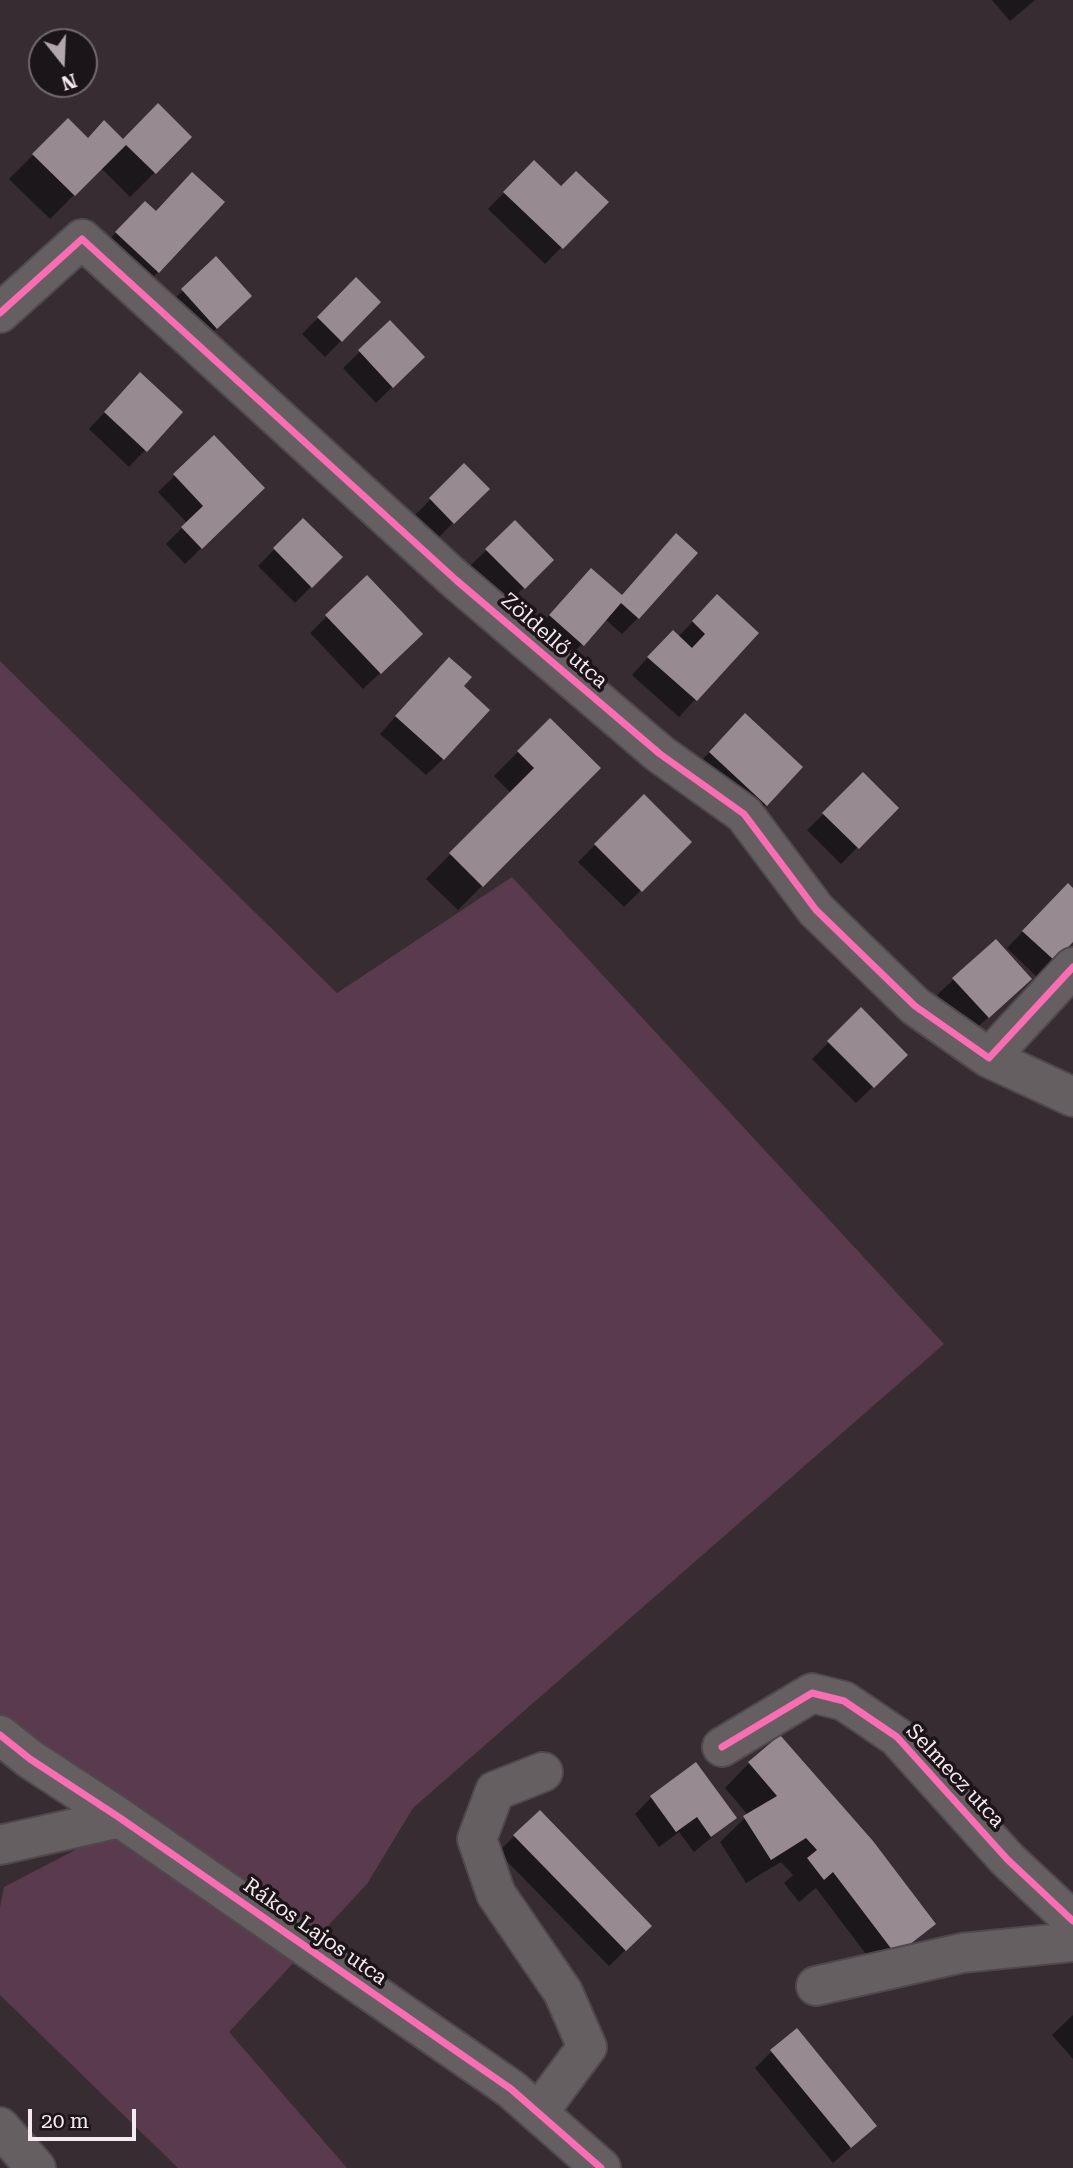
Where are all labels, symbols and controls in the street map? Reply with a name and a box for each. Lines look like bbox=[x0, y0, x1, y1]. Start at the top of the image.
north arrow bbox=[28, 28, 98, 98]
text: N bbox=[59, 68, 80, 95]
street label: Zöldellő utca bbox=[496, 588, 612, 694]
street label: Selmecz utca bbox=[901, 1719, 1009, 1833]
street label: Rákos Lajos utca bbox=[238, 1873, 392, 1991]
scale bar bbox=[32, 2094, 140, 2138]
text: 20 m bbox=[41, 2109, 89, 2133]

